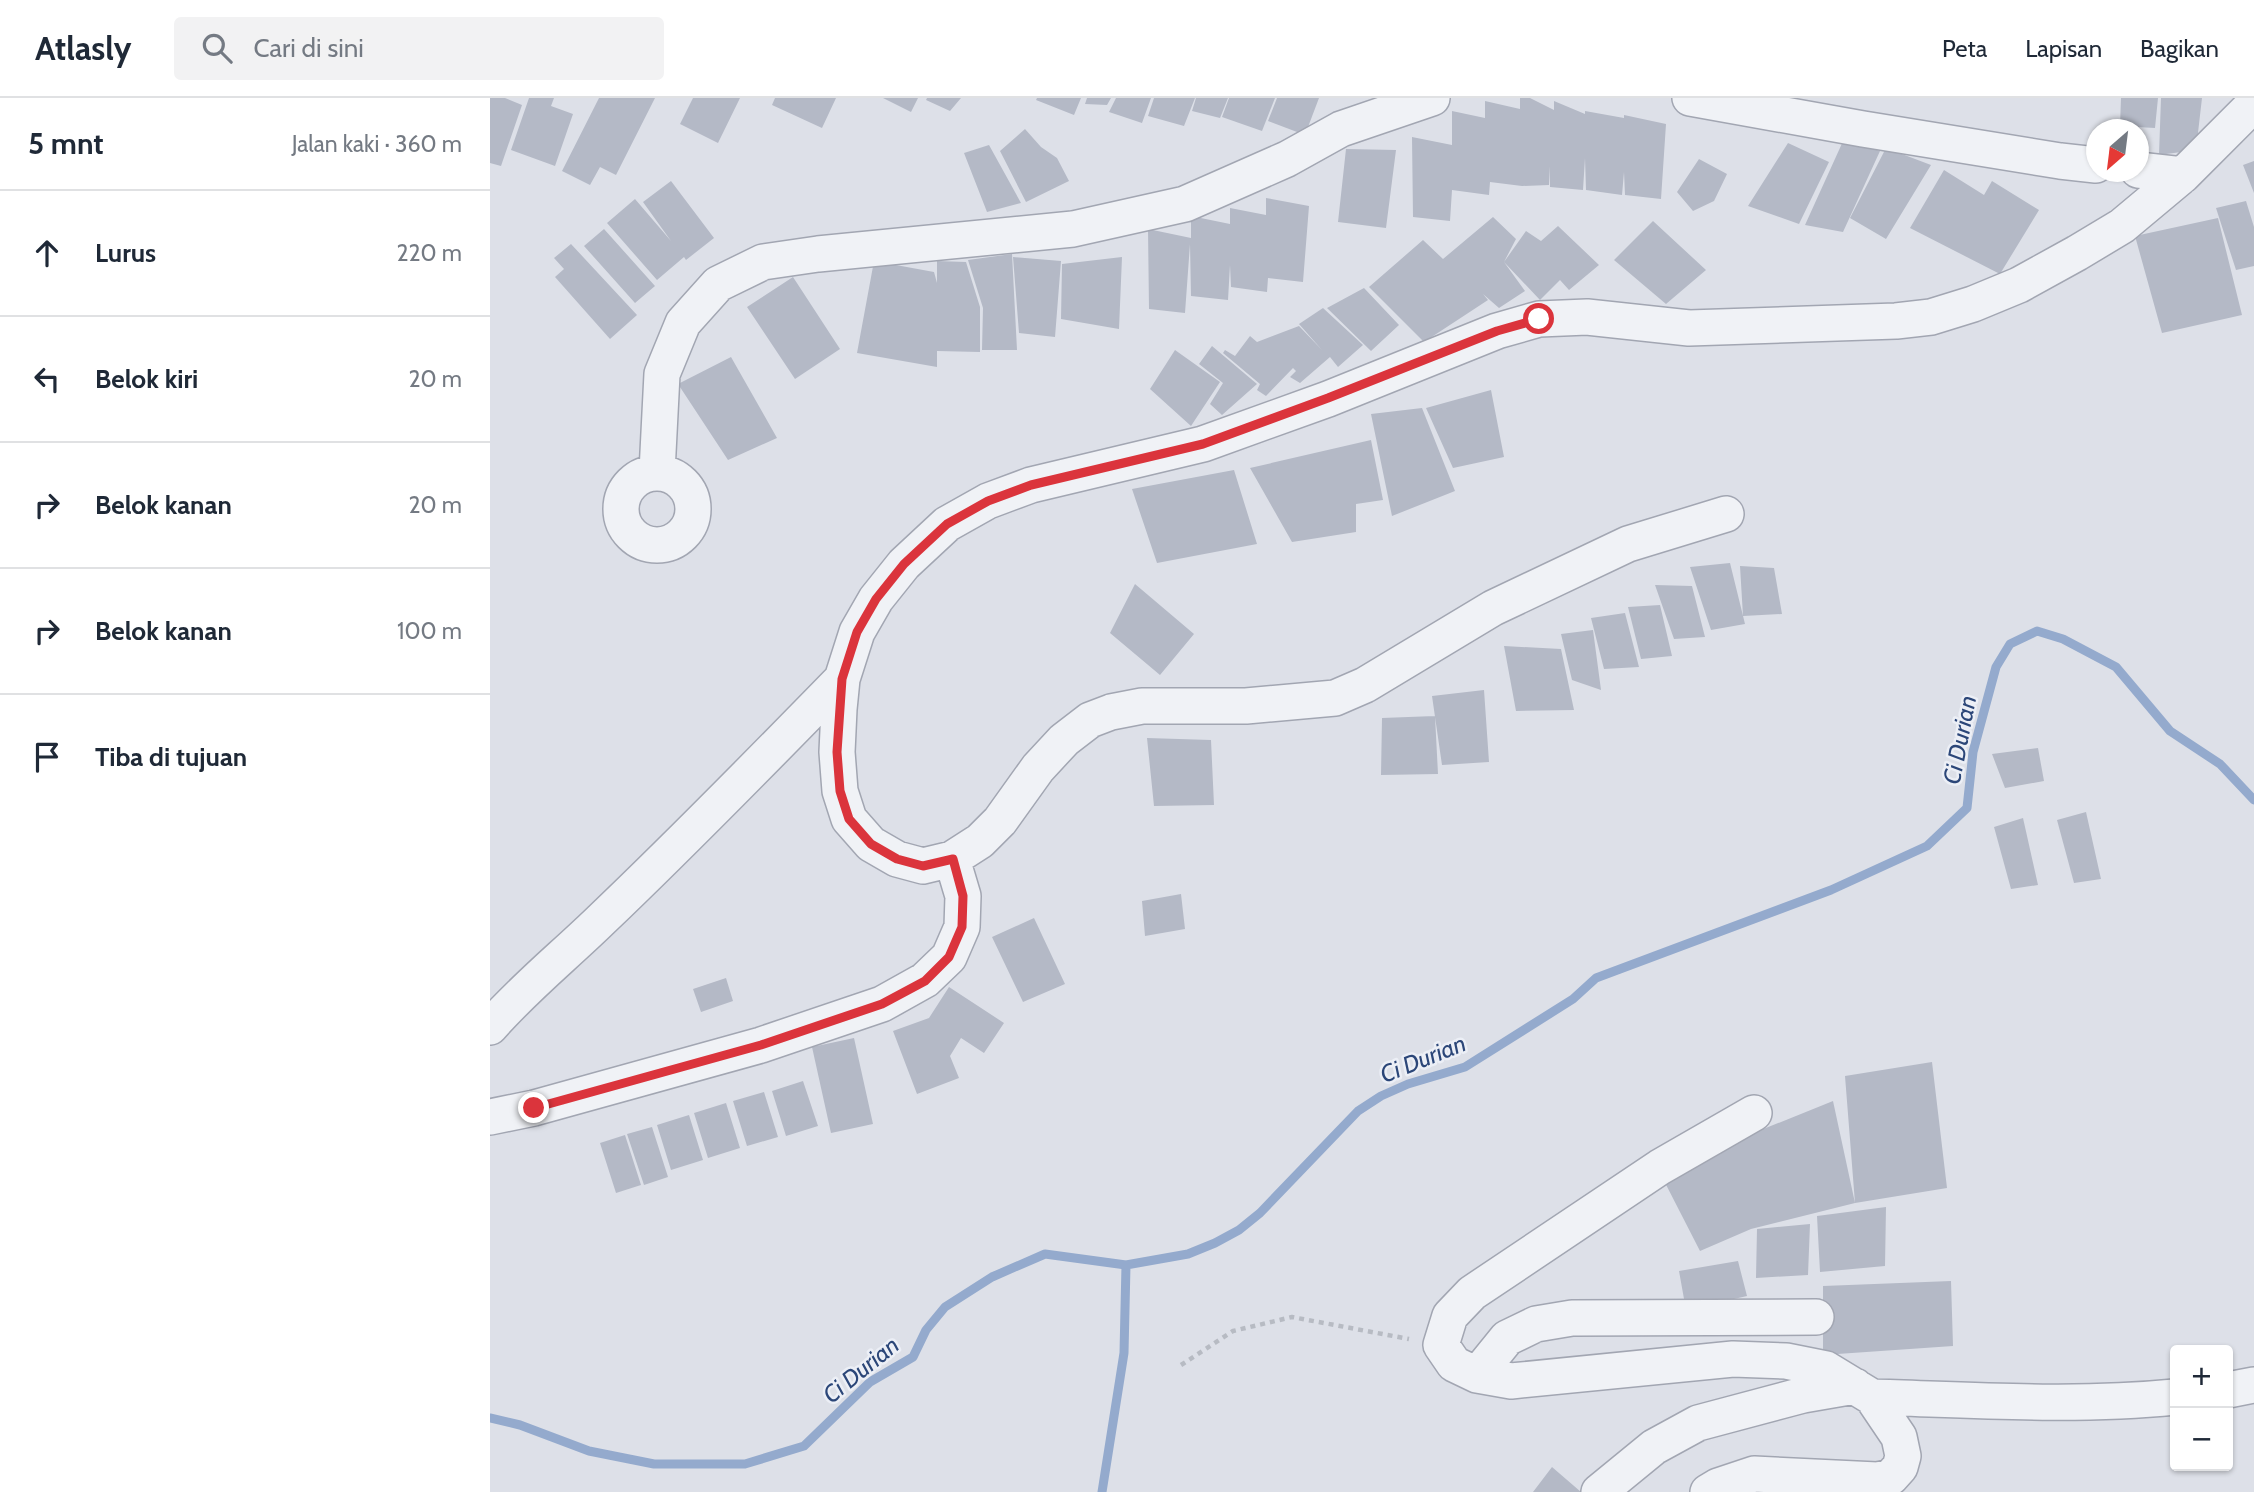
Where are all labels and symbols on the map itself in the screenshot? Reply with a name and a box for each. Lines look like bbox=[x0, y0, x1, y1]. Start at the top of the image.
north arrow bbox=[2086, 119, 2149, 182]
route start bbox=[1523, 303, 1554, 334]
water label: Ci Durian bbox=[1937, 693, 1982, 787]
water label: Ci Durian bbox=[1376, 1028, 1470, 1089]
route end bbox=[518, 1092, 549, 1123]
water label: Ci Durian bbox=[817, 1330, 905, 1409]

